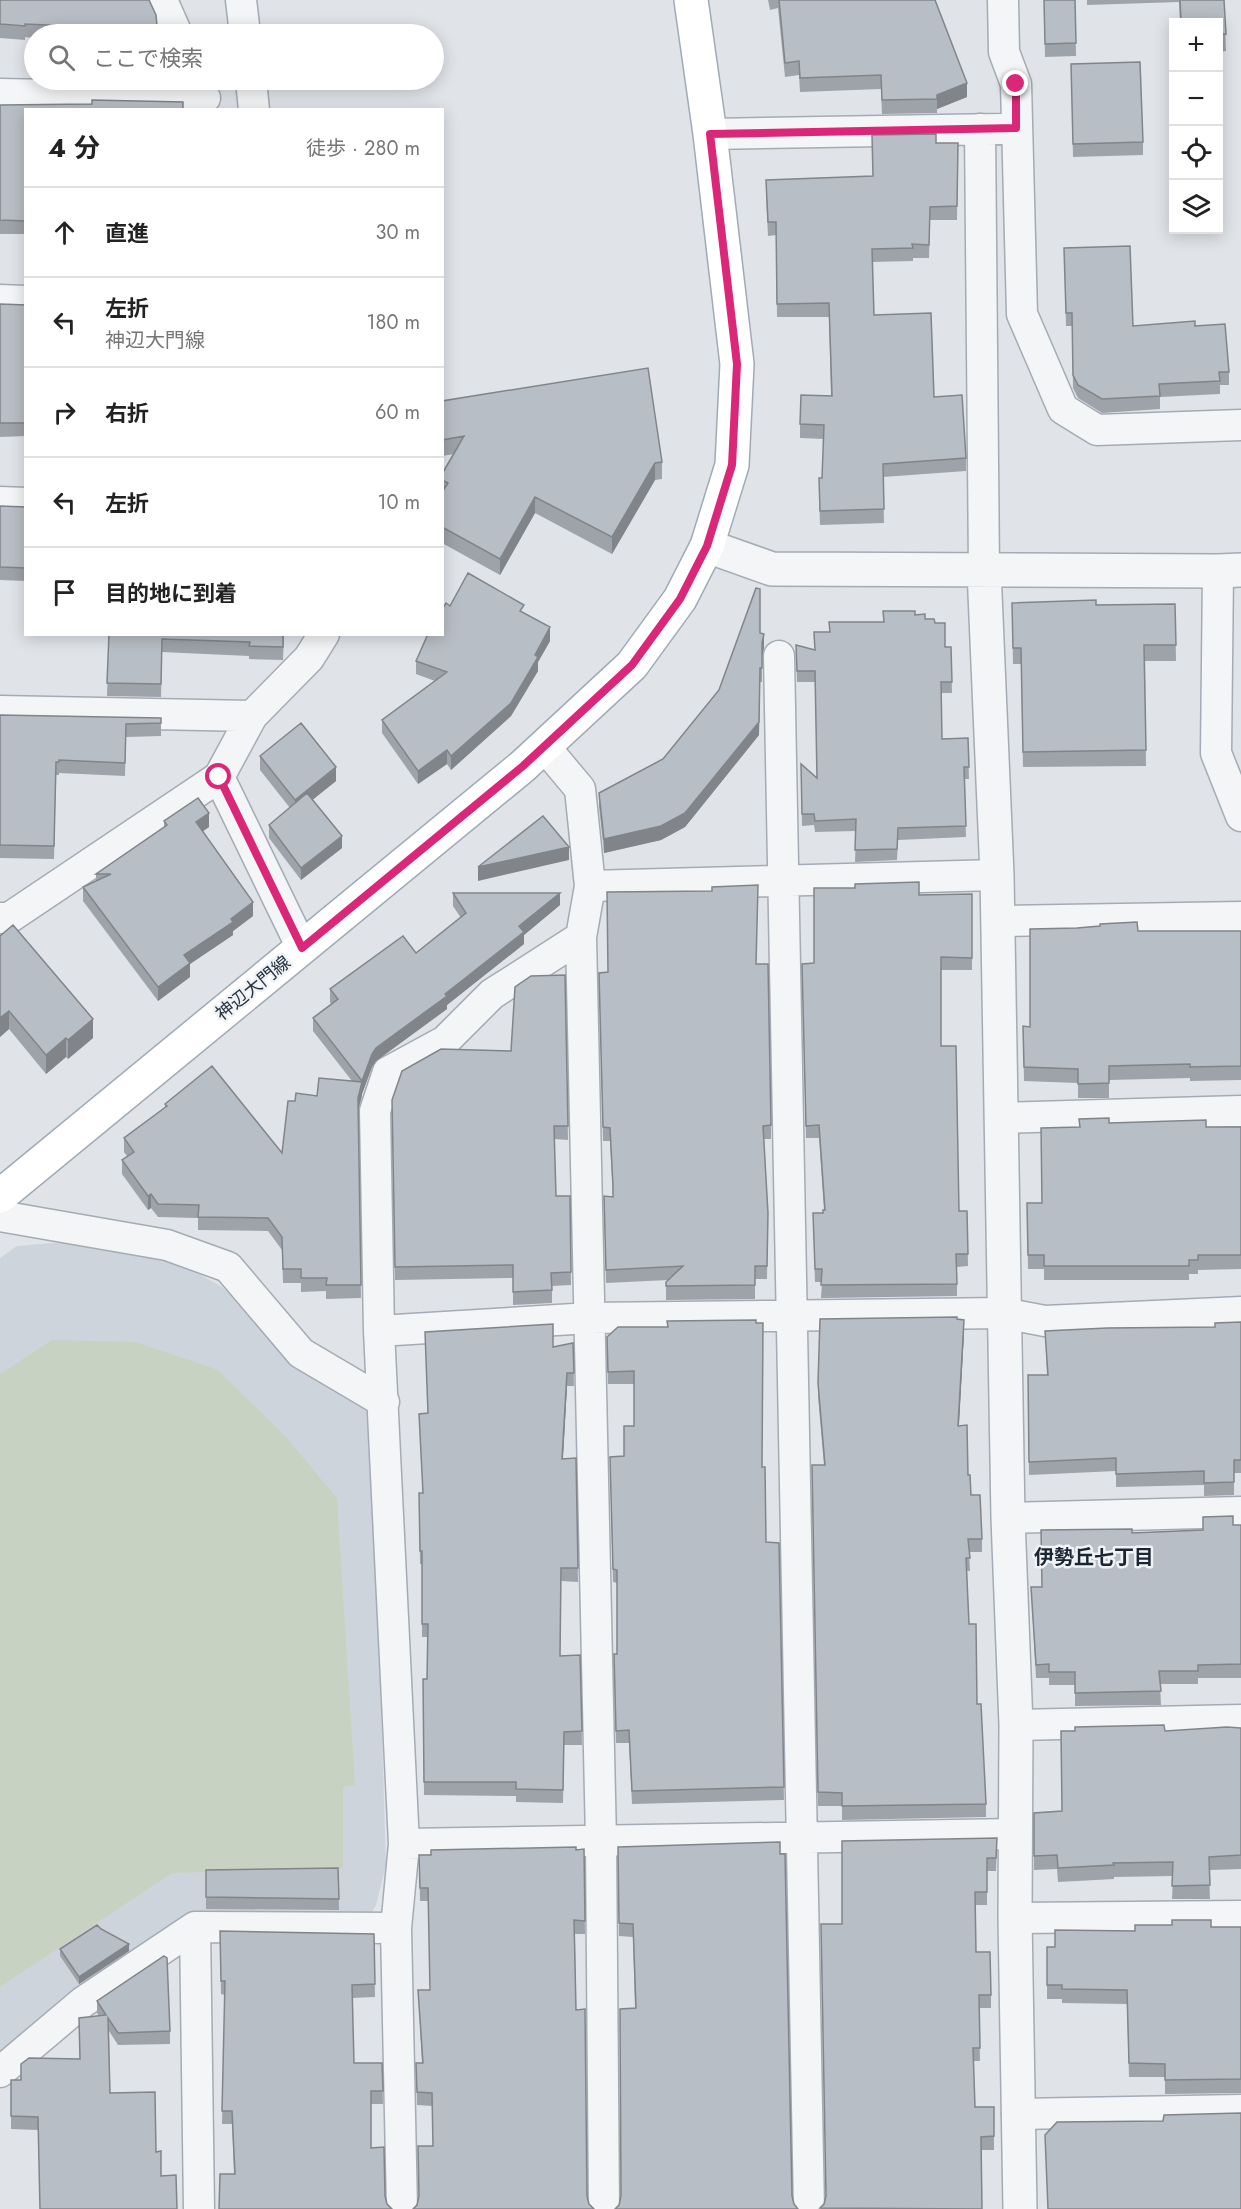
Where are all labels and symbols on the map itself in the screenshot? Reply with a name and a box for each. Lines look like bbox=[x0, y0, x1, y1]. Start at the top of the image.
route end bbox=[1002, 70, 1028, 96]
route start bbox=[205, 763, 231, 789]
street label: 神辺大門線 bbox=[210, 950, 296, 1026]
district label: 伊勢丘七丁目 bbox=[1034, 1543, 1154, 1572]

